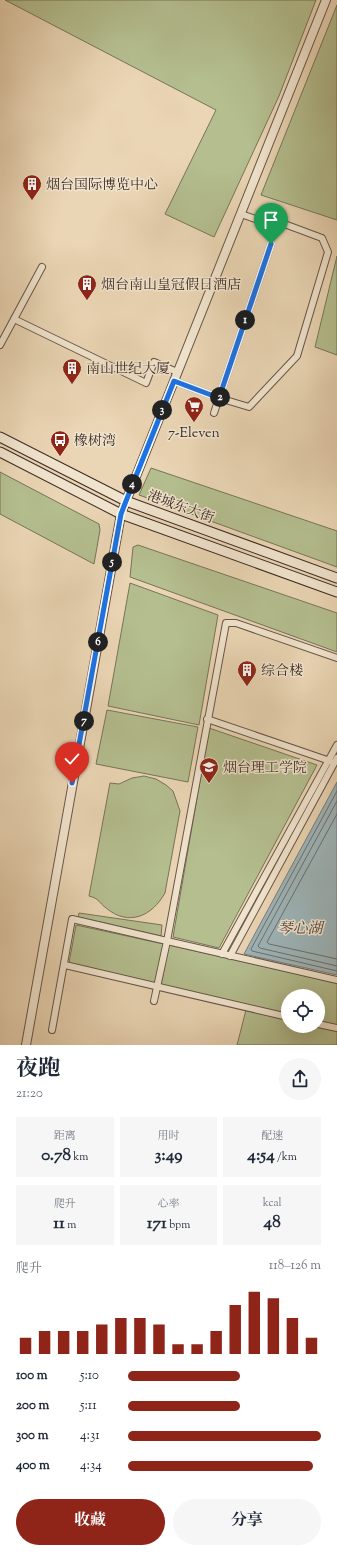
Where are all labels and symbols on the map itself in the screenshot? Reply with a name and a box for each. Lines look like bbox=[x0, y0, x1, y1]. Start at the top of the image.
building icon: 烟台国际博览中心 bbox=[21, 173, 43, 201]
place label: 烟台国际博览中心 bbox=[46, 176, 158, 196]
pin bbox=[254, 203, 288, 244]
building icon: 烟台南山皇冠假日酒店 bbox=[76, 273, 98, 301]
place label: 烟台南山皇冠假日酒店 bbox=[101, 276, 241, 296]
pin: 1 bbox=[235, 310, 255, 330]
building icon: 南山世纪大厦 bbox=[61, 357, 83, 385]
place label: 南山世纪大厦 bbox=[86, 360, 170, 380]
pin: 2 bbox=[210, 387, 230, 407]
supermarket icon: 7-Eleven bbox=[183, 395, 205, 423]
pin: 3 bbox=[152, 400, 172, 420]
place label: 7-Eleven bbox=[168, 424, 220, 444]
bus stop icon: 橡树湾 bbox=[49, 429, 71, 457]
place label: 橡树湾 bbox=[74, 432, 116, 452]
pin: 4 bbox=[122, 474, 142, 494]
street label: 港城东大街 bbox=[144, 487, 217, 529]
pin: 5 bbox=[102, 552, 122, 572]
pin: 6 bbox=[88, 632, 108, 652]
building icon: 综合楼 bbox=[236, 659, 258, 687]
place label: 综合楼 bbox=[261, 662, 303, 682]
pin: 7 bbox=[74, 711, 94, 731]
pin bbox=[55, 742, 89, 783]
school or university icon: 烟台理工学院 bbox=[198, 756, 220, 784]
place label: 烟台理工学院 bbox=[223, 759, 307, 779]
water label: 琴心湖 bbox=[277, 919, 325, 940]

